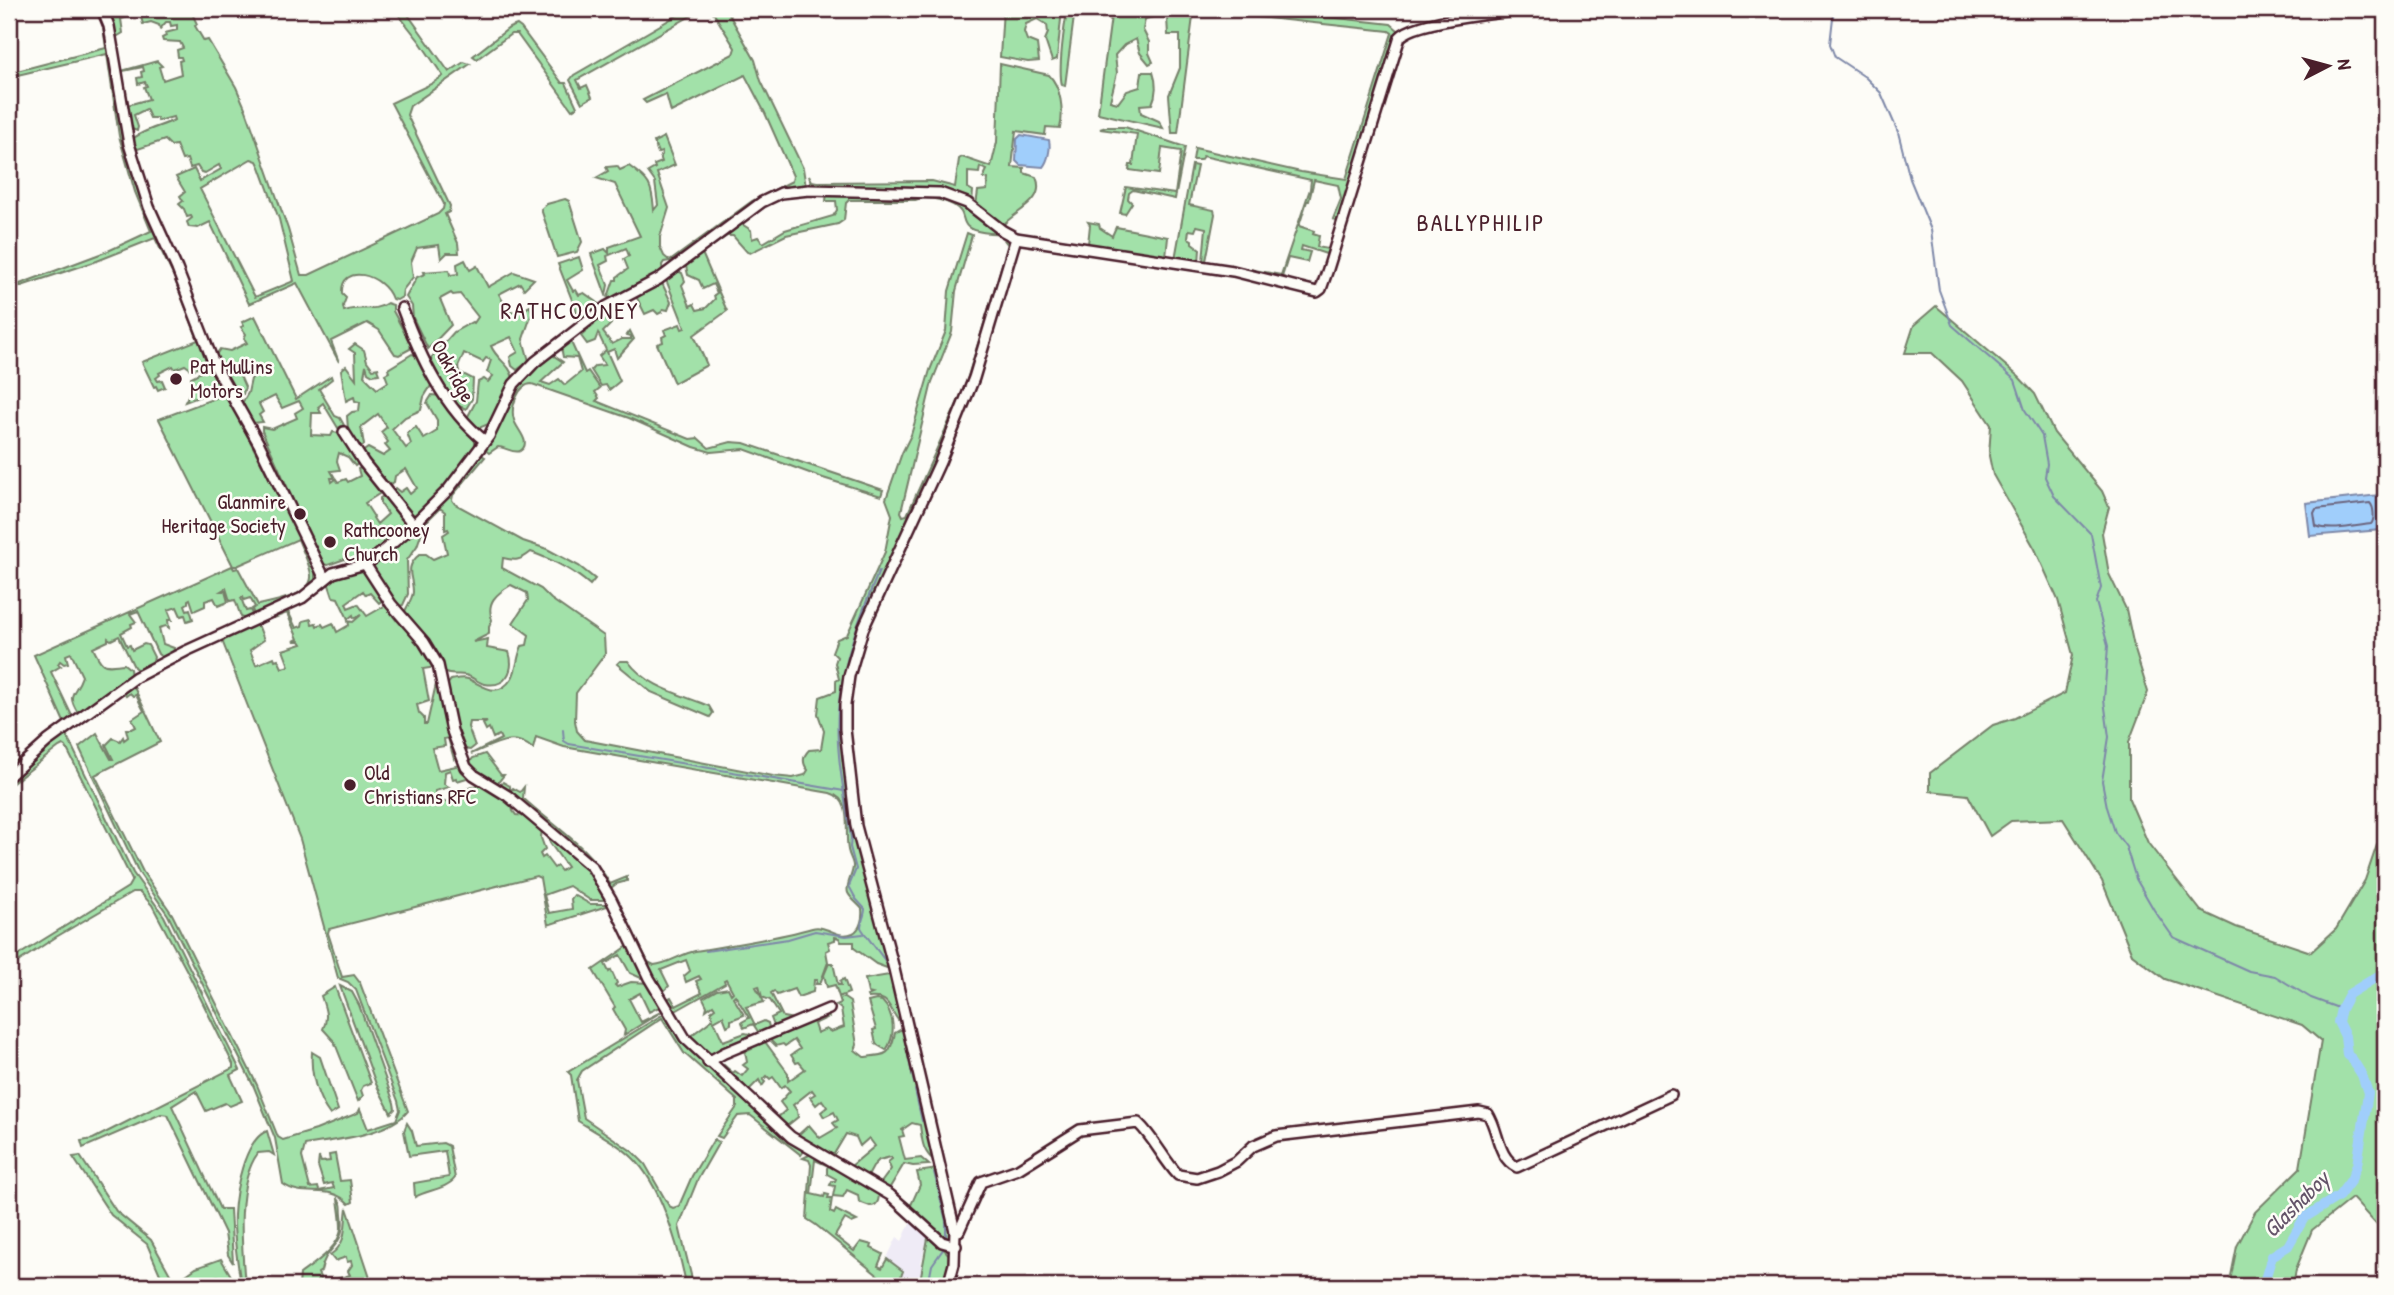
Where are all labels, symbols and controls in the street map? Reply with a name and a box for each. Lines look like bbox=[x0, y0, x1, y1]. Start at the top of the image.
north arrow bbox=[2292, 32, 2362, 102]
text: N bbox=[2331, 58, 2358, 71]
district label: BALLYPHILIP bbox=[1417, 206, 1545, 238]
district label: RATHCOONEY bbox=[501, 294, 639, 326]
street label: Oakridge bbox=[424, 334, 482, 407]
place label: Pat Mullins Motors bbox=[190, 352, 273, 405]
marker: Pat Mullins Motors bbox=[168, 371, 184, 387]
place label: Glanmire Heritage Society bbox=[162, 487, 286, 540]
marker: Glanmire Heritage Society bbox=[292, 506, 308, 522]
place label: Rathcooney Church bbox=[344, 515, 430, 568]
marker: Rathcooney Church bbox=[322, 534, 338, 550]
place label: Old Christians RFC bbox=[364, 758, 477, 811]
marker: Old Christians RFC bbox=[342, 777, 358, 793]
water label: Glashaboy bbox=[2256, 1162, 2338, 1244]

